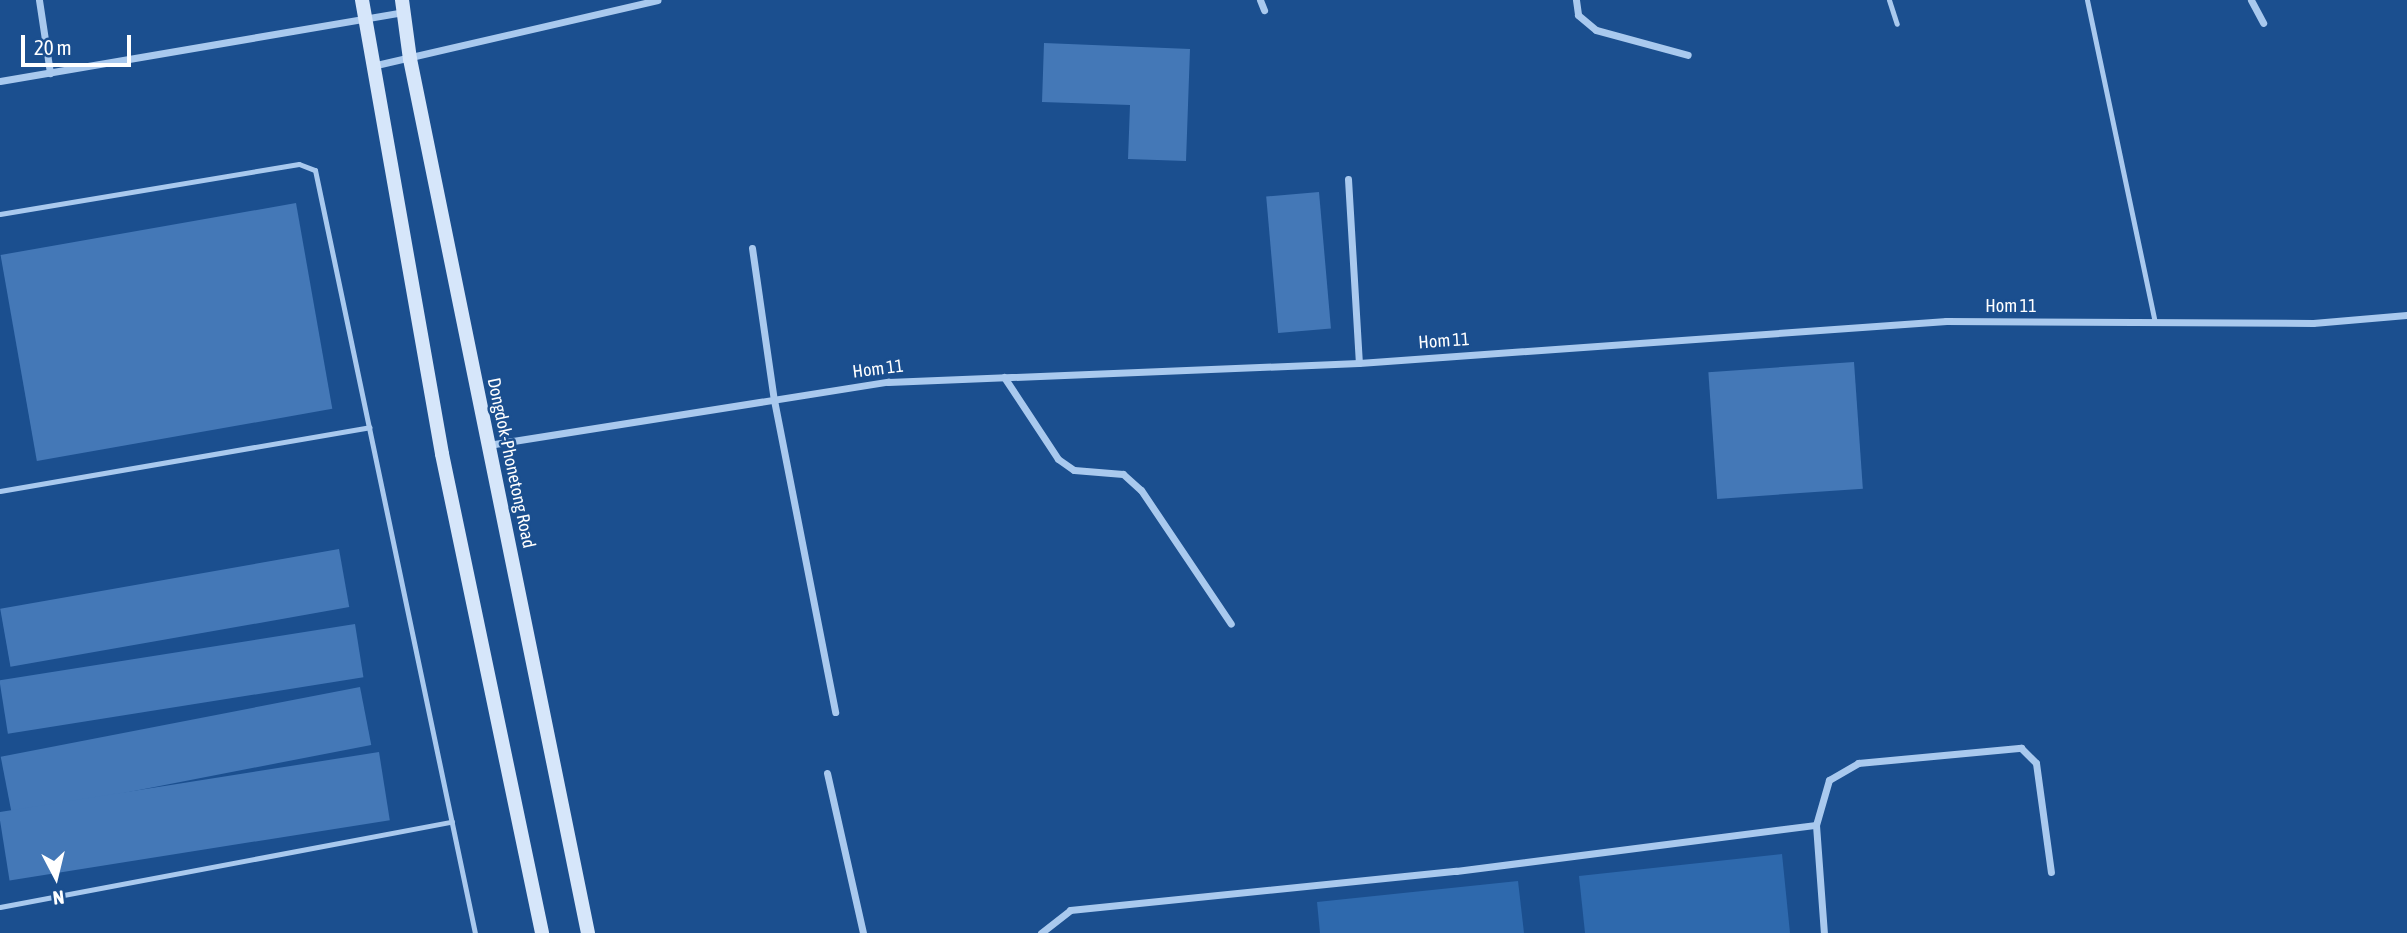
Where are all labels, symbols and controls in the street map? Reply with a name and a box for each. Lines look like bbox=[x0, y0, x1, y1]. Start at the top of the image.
scale bar bbox=[24, 21, 135, 65]
text: 20 m bbox=[34, 35, 72, 59]
street label: Hom 11 bbox=[1985, 295, 2037, 317]
street label: Hom 11 bbox=[1418, 328, 1470, 354]
street label: Hom 11 bbox=[851, 355, 905, 383]
street label: Dongdok-Phonetong Road bbox=[482, 376, 540, 550]
north arrow bbox=[21, 842, 91, 912]
text: N bbox=[52, 886, 65, 909]

